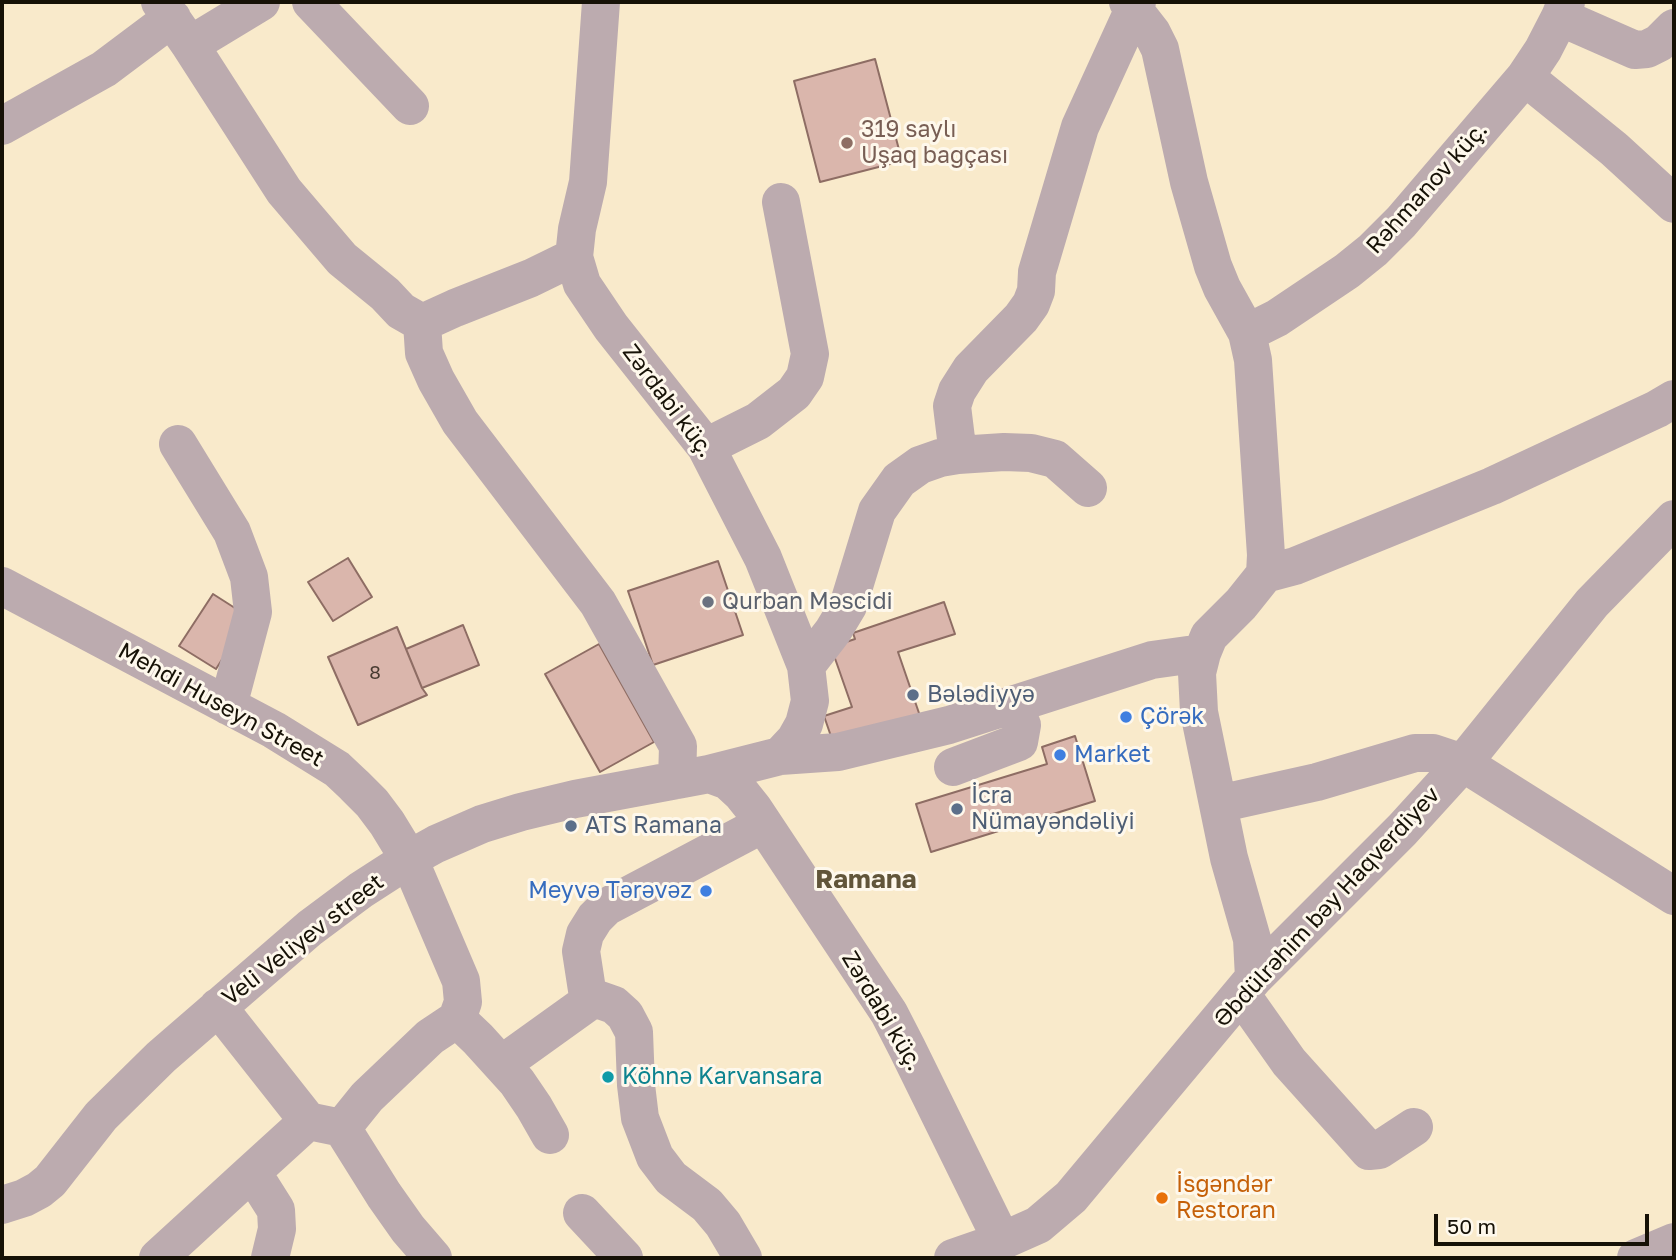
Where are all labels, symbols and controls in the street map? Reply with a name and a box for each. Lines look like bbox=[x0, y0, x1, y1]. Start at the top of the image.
place label: 319 saylı Uşaq bağçası bbox=[861, 116, 1008, 170]
street label: Rəhmanov küç. bbox=[1361, 116, 1493, 260]
marker: 319 saylı Uşaq bağçası bbox=[839, 135, 855, 151]
street label: Zərdabi küç. bbox=[617, 339, 719, 463]
place label: Qurban Məscidi bbox=[722, 588, 893, 616]
marker: Qurban Məscidi bbox=[700, 594, 716, 610]
street label: Mehdi Huseyn Street bbox=[113, 637, 329, 773]
house number: 8 bbox=[369, 662, 381, 684]
place label: Bələdiyyə bbox=[927, 681, 1035, 709]
marker: Bələdiyyə bbox=[905, 687, 921, 703]
place label: Çörək bbox=[1140, 703, 1204, 731]
marker: Çörək bbox=[1118, 709, 1134, 725]
place label: Market bbox=[1074, 741, 1151, 769]
marker: Market bbox=[1052, 747, 1068, 763]
street label: Əbdülrəhim bəy Haqverdiyev bbox=[1208, 781, 1446, 1033]
place label: İcra Nümayəndəliyi bbox=[971, 782, 1135, 836]
marker: İcra Nümayəndəliyi bbox=[949, 801, 965, 817]
place label: ATS Ramana bbox=[585, 812, 722, 840]
marker: ATS Ramana bbox=[563, 818, 579, 834]
district label: Ramana bbox=[815, 864, 917, 896]
street label: Veli Veliyev street bbox=[217, 868, 389, 1012]
place label: Meyvə Tərəvəz bbox=[528, 877, 692, 905]
marker: Meyvə Tərəvəz bbox=[698, 883, 714, 899]
street label: Zərdabi küç. bbox=[836, 946, 928, 1076]
place label: Köhnə Karvansara bbox=[622, 1063, 823, 1091]
marker: Köhnə Karvansara bbox=[600, 1069, 616, 1085]
place label: İsgəndər Restoran bbox=[1176, 1171, 1276, 1225]
marker: İsgəndər Restoran bbox=[1154, 1190, 1170, 1206]
scale bar bbox=[1438, 1200, 1653, 1244]
text: 50 m bbox=[1447, 1213, 1496, 1239]

